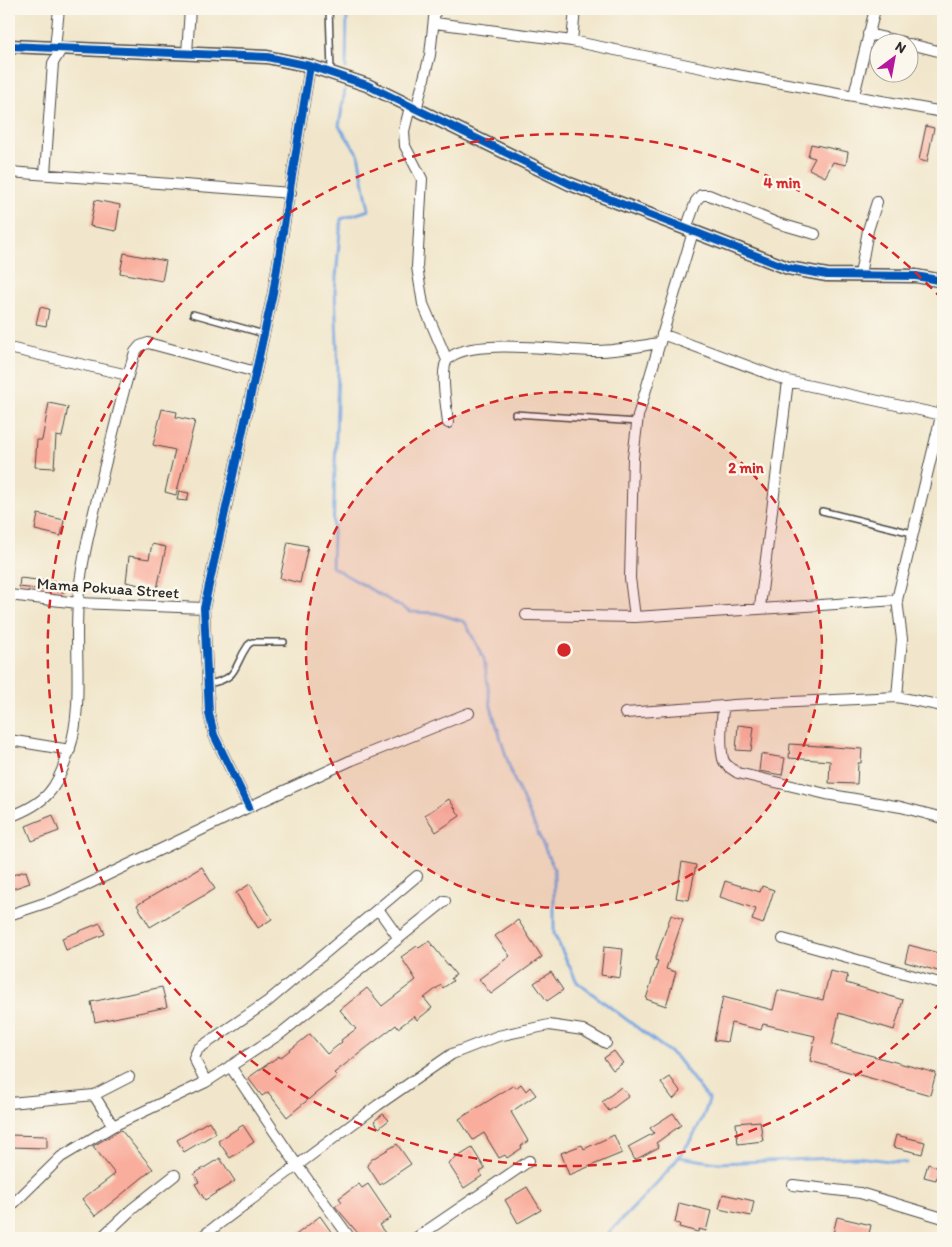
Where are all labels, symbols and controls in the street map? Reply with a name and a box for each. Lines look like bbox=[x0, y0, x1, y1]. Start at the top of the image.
north arrow bbox=[870, 32, 920, 82]
text: N bbox=[892, 38, 909, 57]
text: 4 min bbox=[764, 174, 801, 192]
text: 2 min bbox=[728, 459, 765, 477]
street label: Mama Pokuaa Street bbox=[36, 574, 180, 602]
centre of rings bbox=[555, 641, 573, 659]

